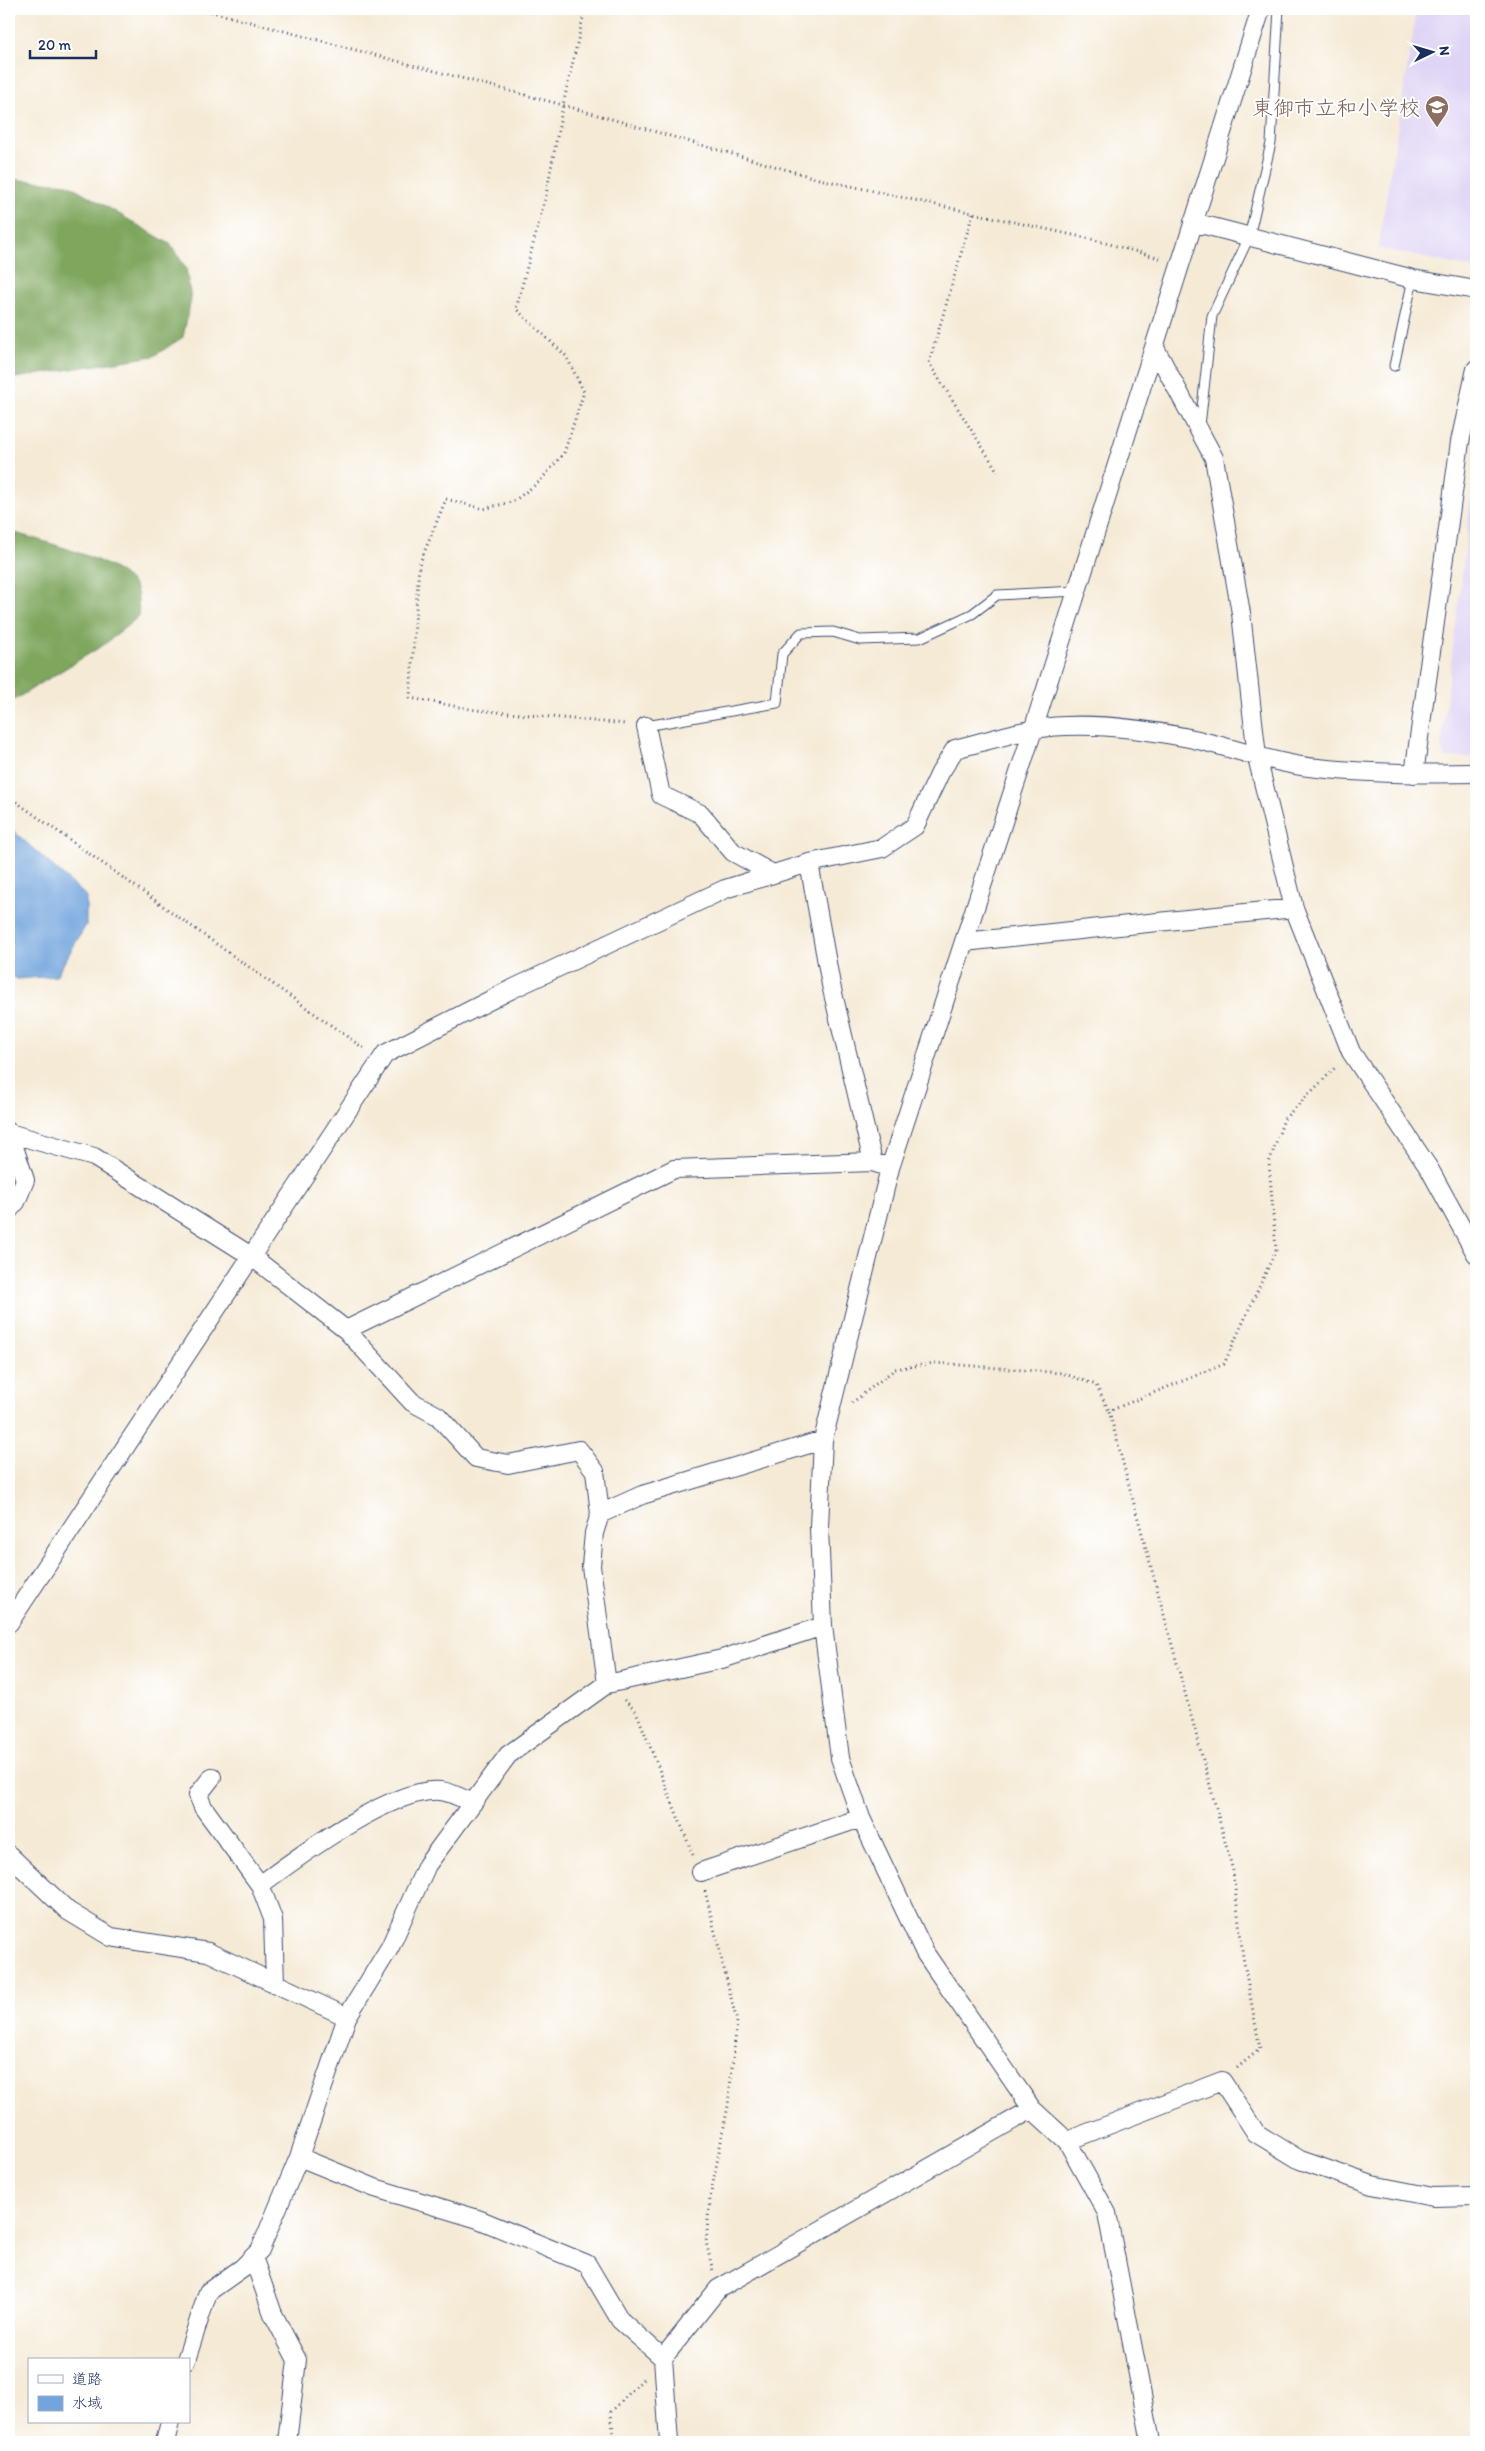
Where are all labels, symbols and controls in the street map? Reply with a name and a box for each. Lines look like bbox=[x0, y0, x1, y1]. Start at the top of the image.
scale bar bbox=[30, 28, 96, 60]
north arrow bbox=[1408, 28, 1458, 78]
text: 20 m bbox=[38, 36, 72, 54]
text: N bbox=[1436, 45, 1453, 56]
school or university icon: 東御市立和小学校 bbox=[1424, 94, 1450, 128]
place label: 東御市立和小学校 bbox=[1252, 95, 1420, 120]
legend bbox=[28, 2358, 190, 2424]
text: 道路 bbox=[72, 2370, 102, 2388]
text: 水域 bbox=[72, 2394, 102, 2412]

